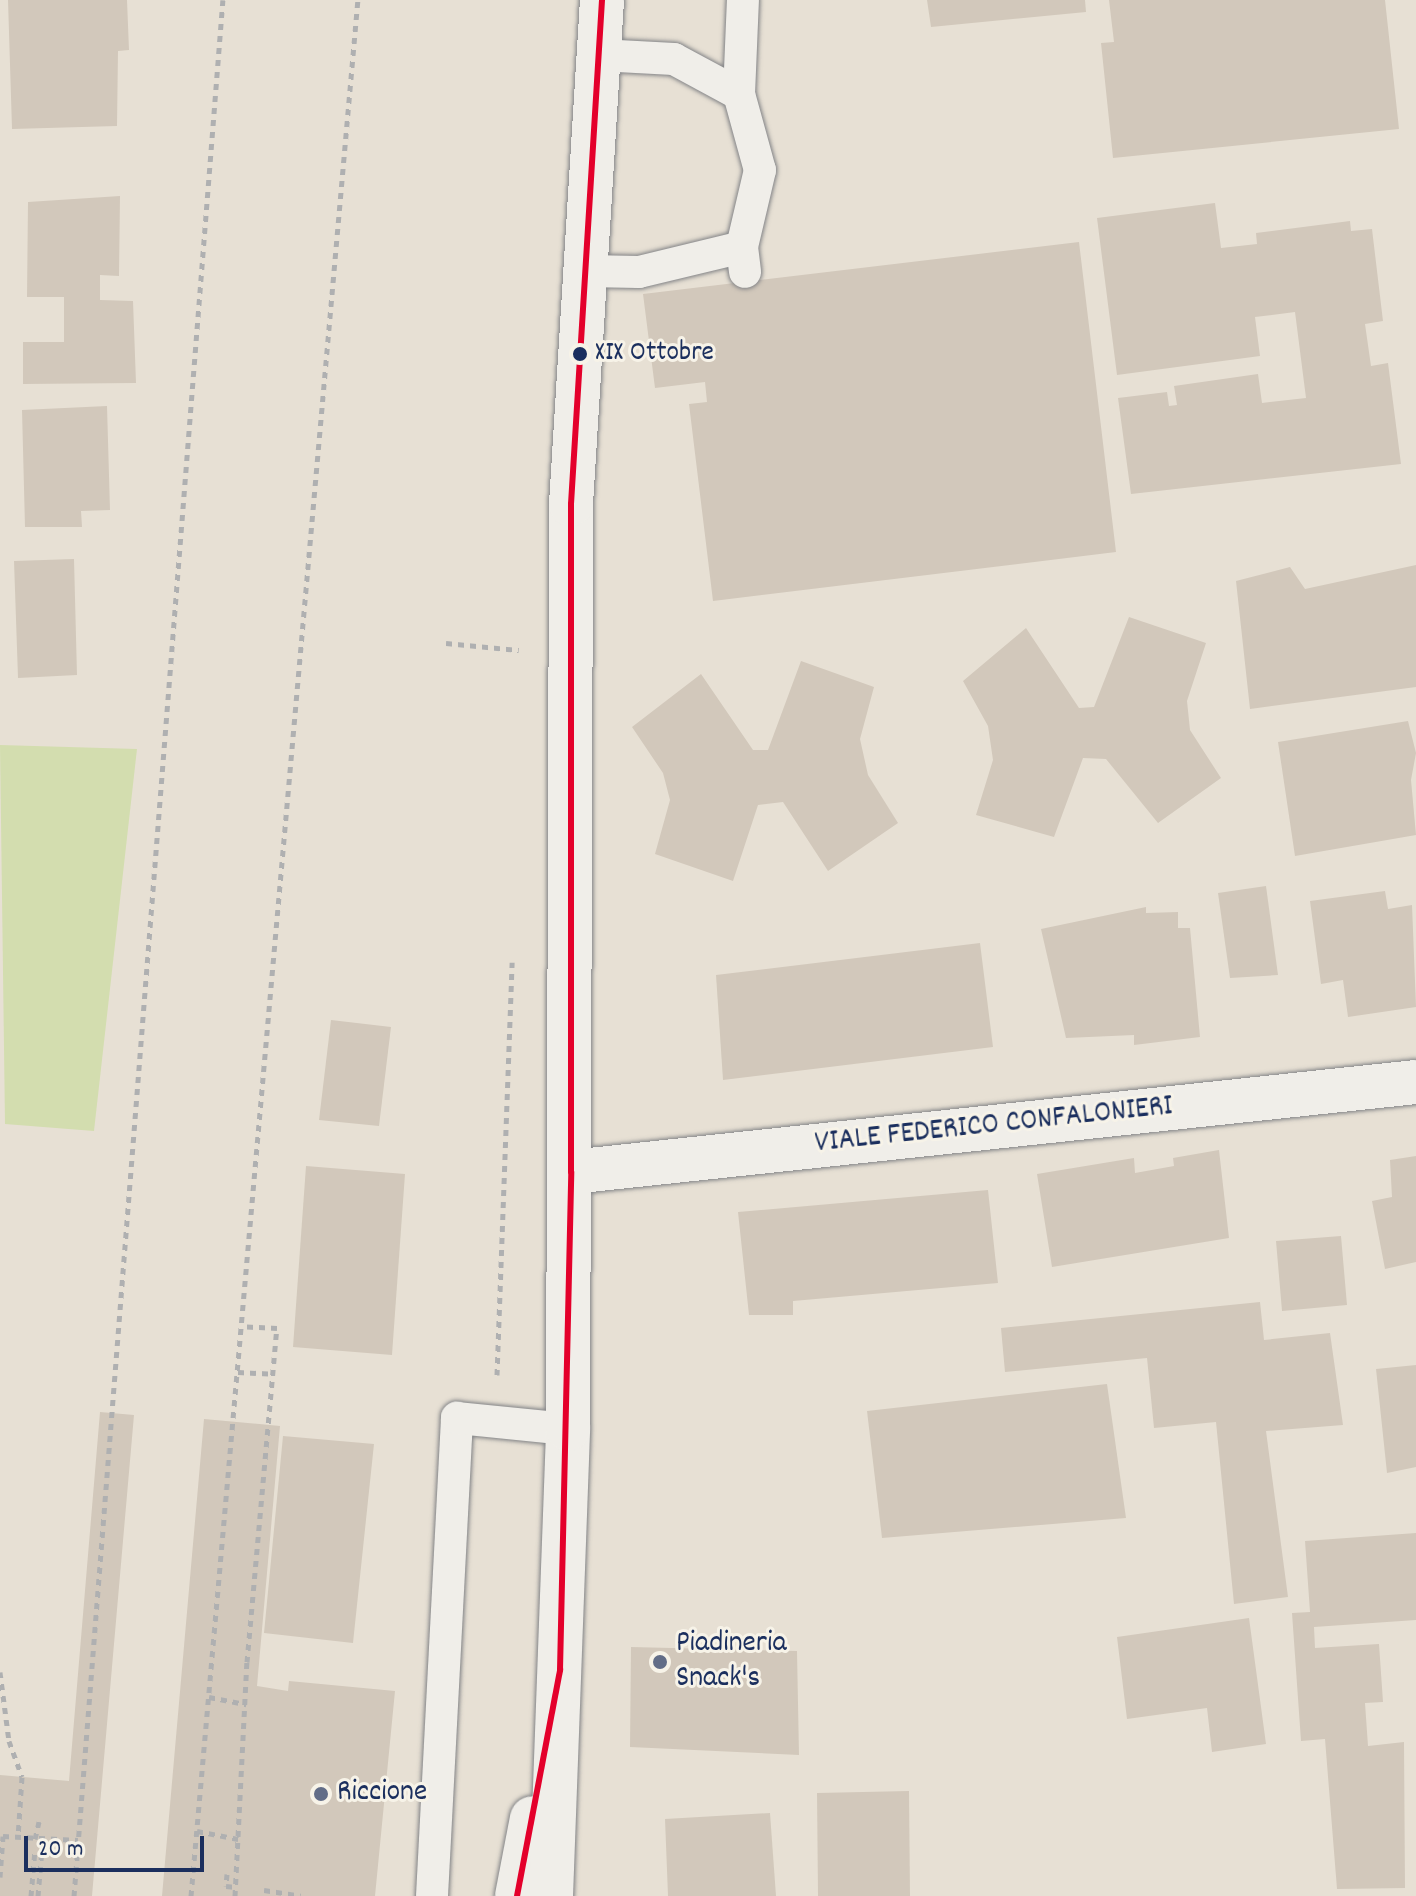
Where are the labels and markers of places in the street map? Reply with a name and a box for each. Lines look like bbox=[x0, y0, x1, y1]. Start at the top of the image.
place label: XIX Ottobre bbox=[595, 337, 714, 371]
marker: XIX Ottobre bbox=[572, 346, 588, 362]
place label: Piadineria Snack's bbox=[676, 1627, 786, 1698]
marker: Piadineria Snack's bbox=[651, 1653, 669, 1671]
place label: Riccione bbox=[337, 1776, 427, 1812]
marker: Riccione bbox=[312, 1785, 330, 1803]

